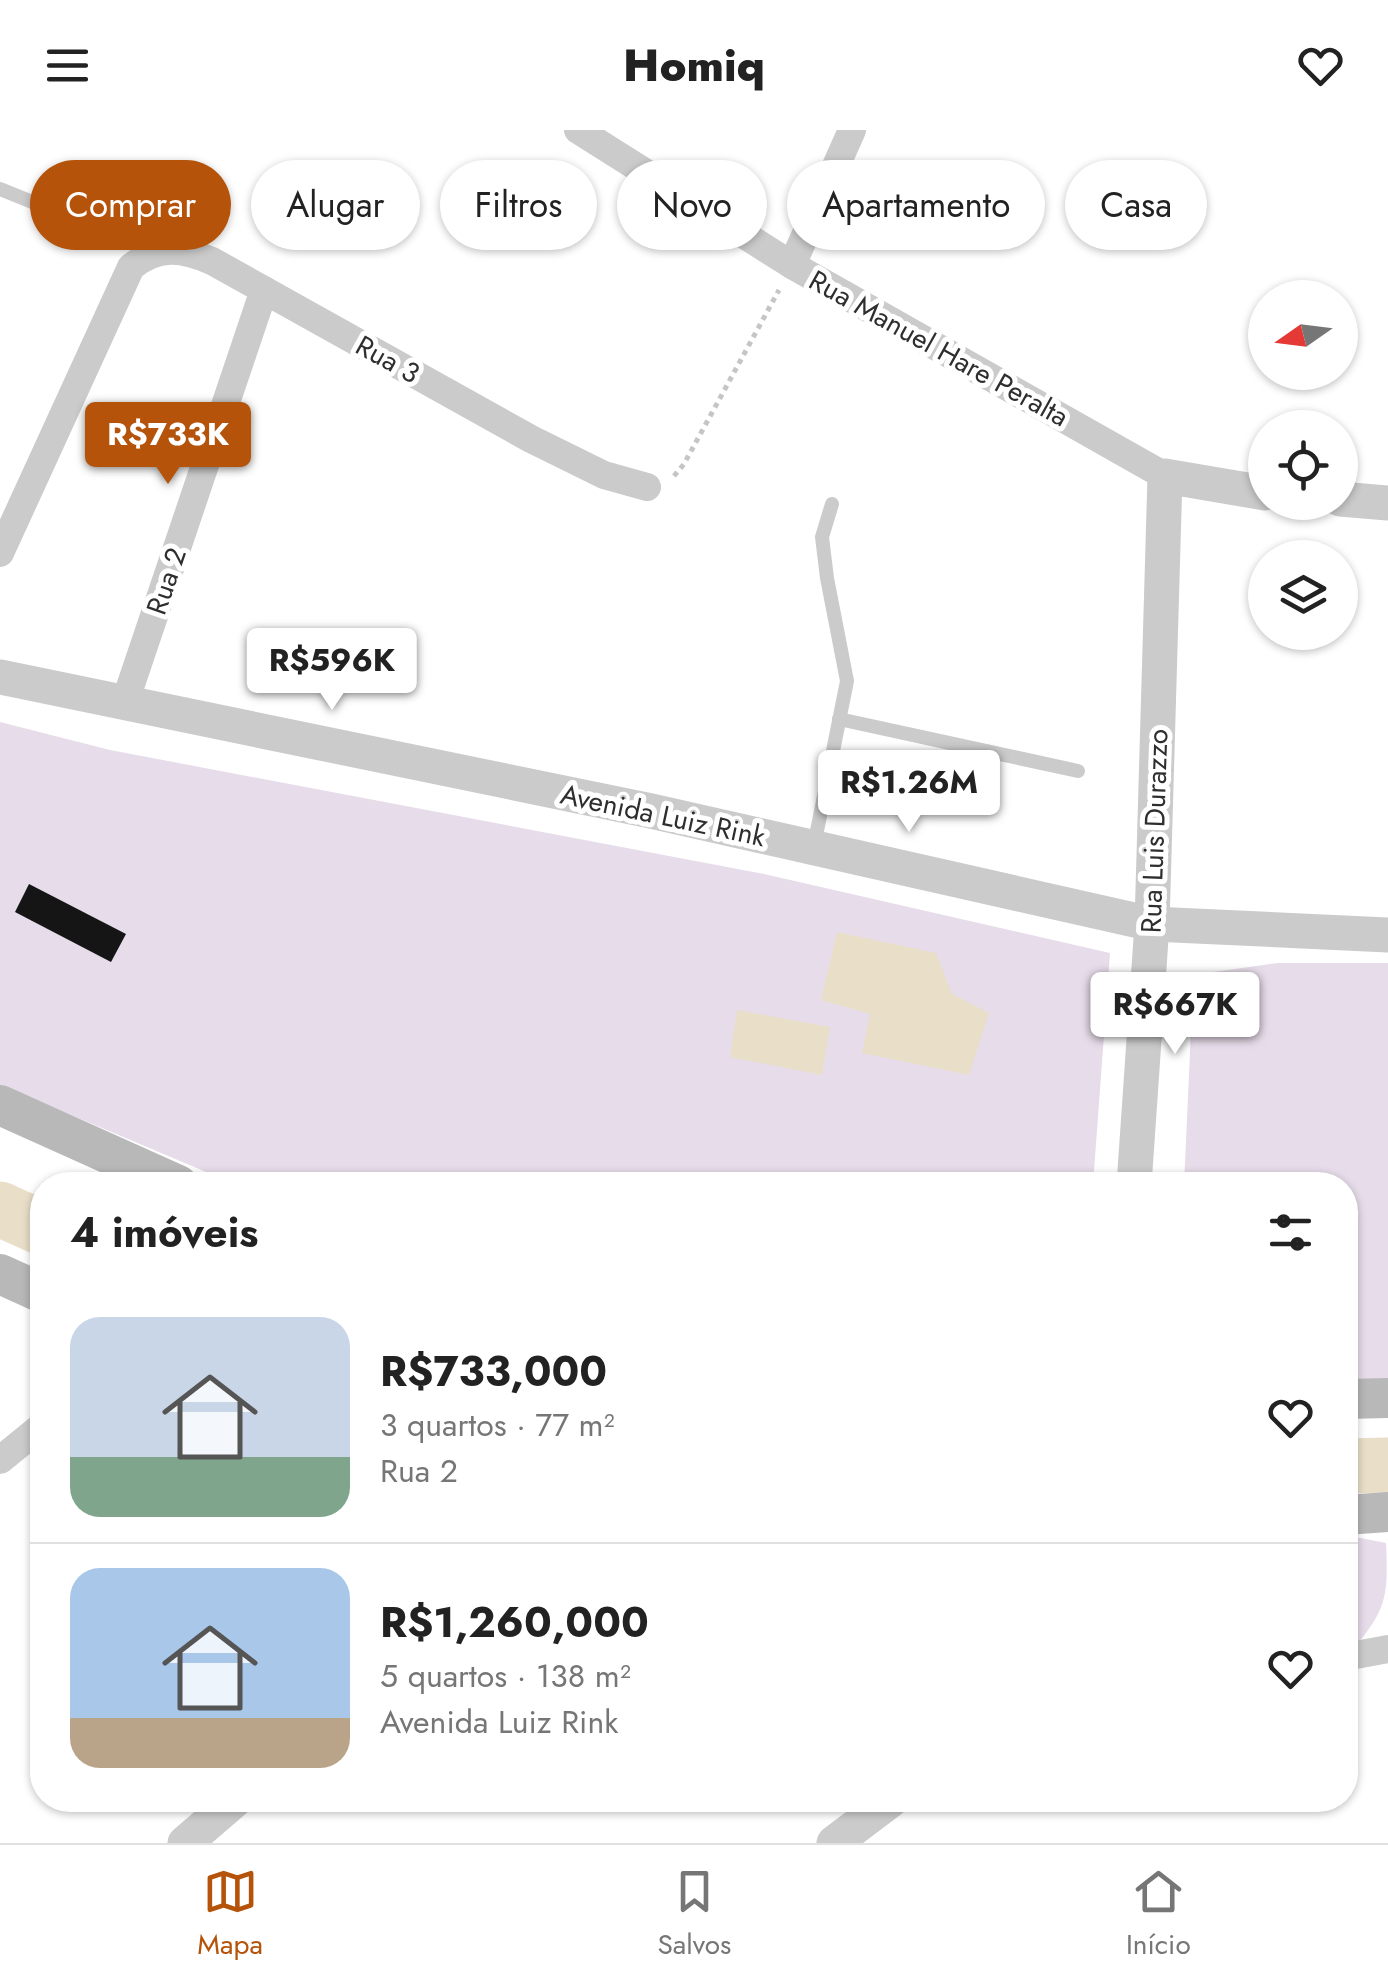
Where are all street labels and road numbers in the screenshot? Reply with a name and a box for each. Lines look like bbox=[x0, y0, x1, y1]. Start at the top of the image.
street label: Rua Manuel Hare Peralta bbox=[801, 260, 1076, 437]
street label: Rua 3 bbox=[348, 325, 427, 394]
street label: Rua 2 bbox=[136, 542, 197, 620]
street label: Rua Luis Durazzo bbox=[1130, 728, 1179, 934]
street label: Avenida Luiz Rink bbox=[557, 774, 770, 857]

